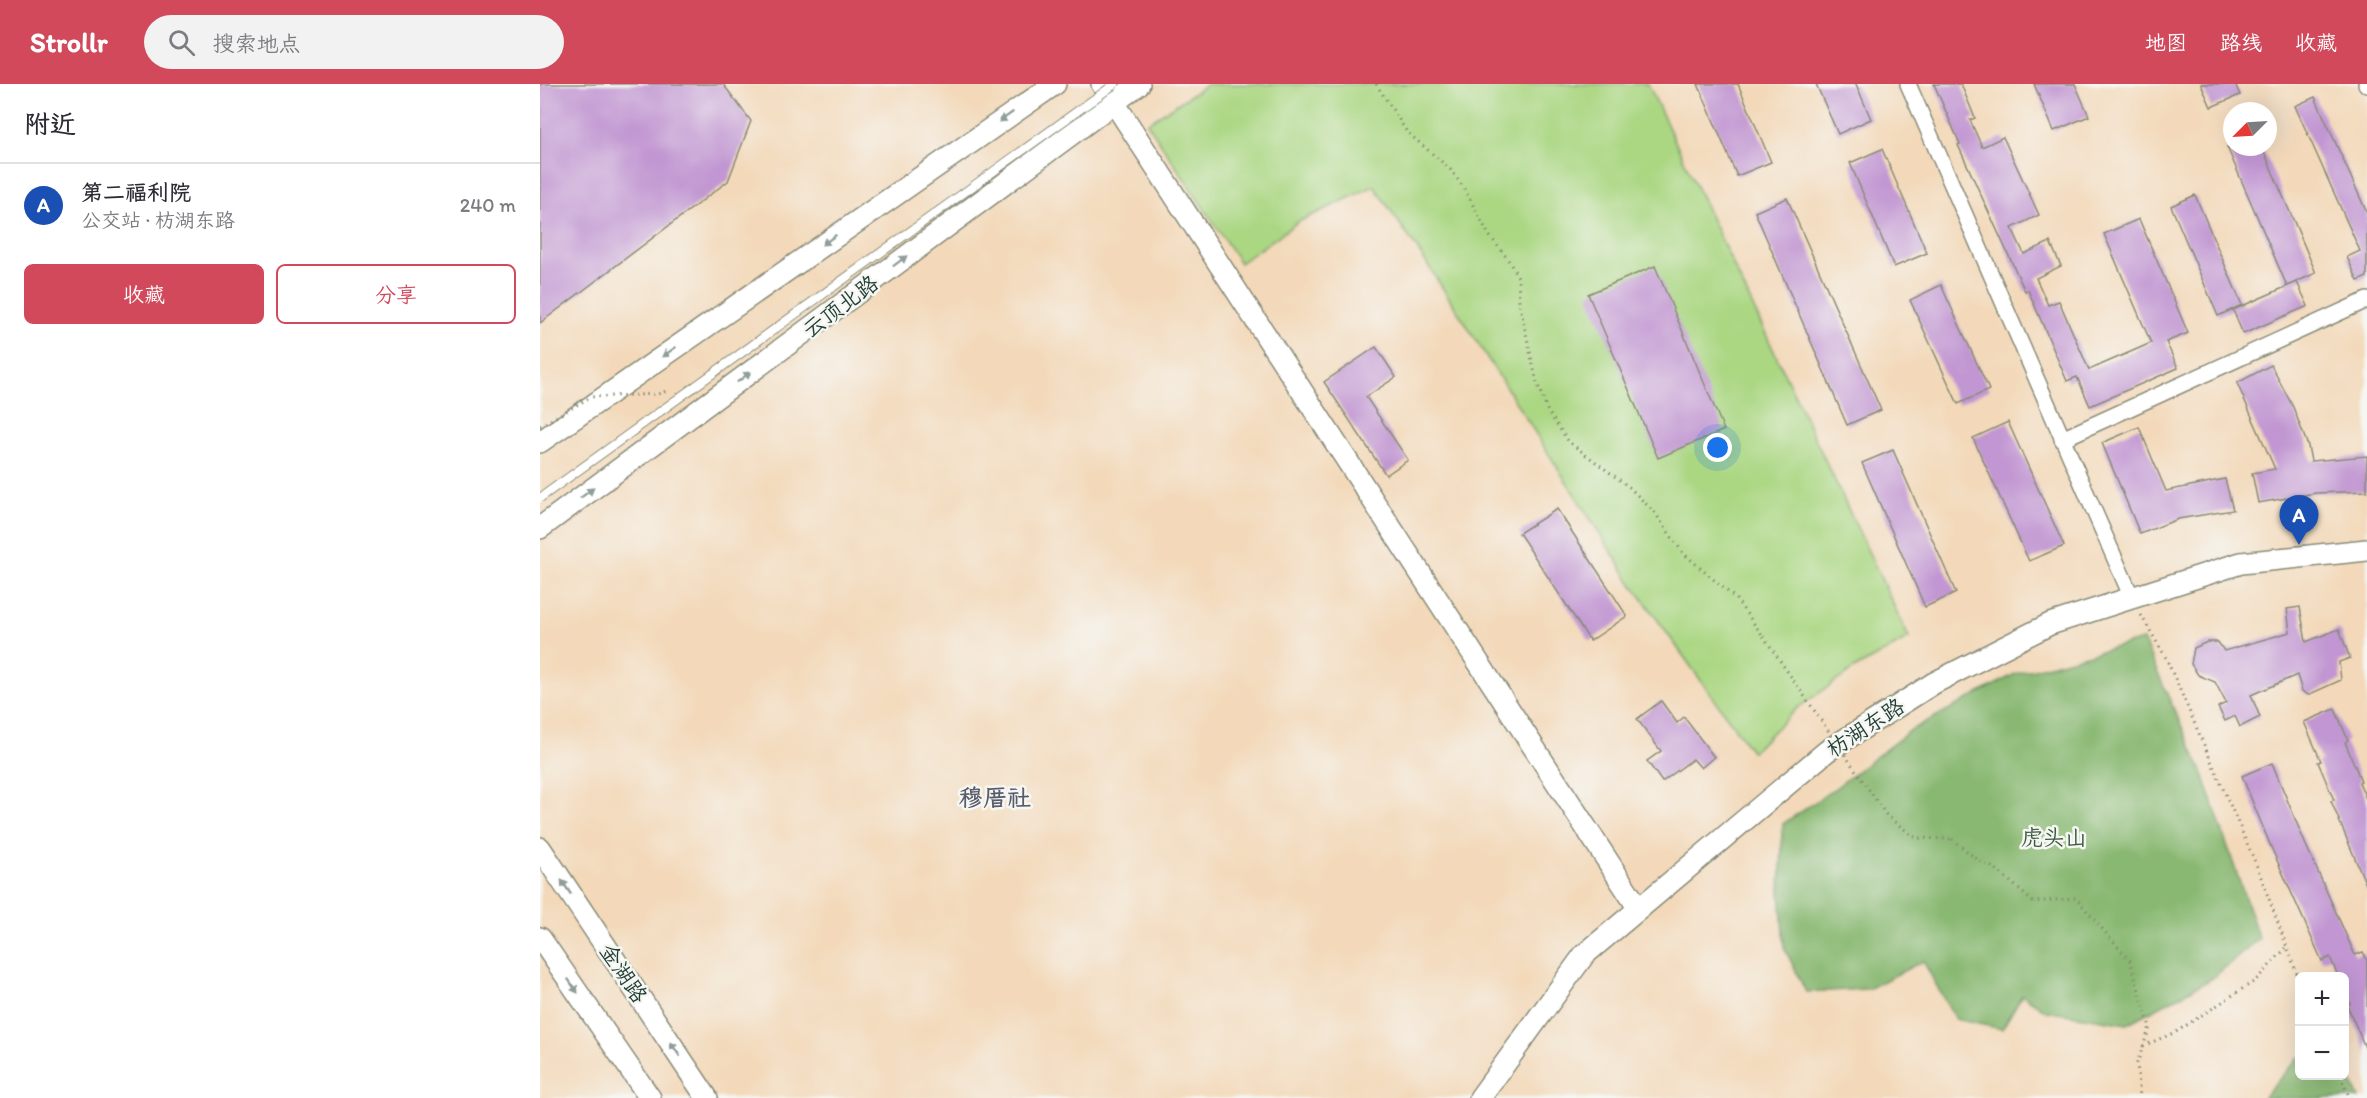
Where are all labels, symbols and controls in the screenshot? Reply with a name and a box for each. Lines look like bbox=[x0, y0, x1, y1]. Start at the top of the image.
search box bbox=[144, 15, 564, 69]
text: Strollr bbox=[30, 25, 108, 59]
icon: search bbox=[165, 26, 198, 59]
text: 搜索地点 bbox=[213, 30, 301, 57]
text: 地图 bbox=[2145, 30, 2187, 55]
text: 路线 bbox=[2220, 30, 2262, 55]
text: 收藏 bbox=[2295, 30, 2337, 55]
north arrow bbox=[2223, 102, 2277, 156]
text: 附近 bbox=[24, 108, 76, 140]
one-way arrow bbox=[999, 111, 1015, 123]
text: 第二福利院 bbox=[81, 179, 191, 206]
text: A bbox=[37, 193, 50, 217]
text: 240 m bbox=[460, 193, 516, 217]
text: 公交站 · 枋湖东路 bbox=[81, 208, 235, 232]
one-way arrow bbox=[821, 234, 837, 245]
one-way arrow bbox=[893, 255, 908, 267]
button: 收藏 bbox=[24, 264, 264, 324]
button: 分享 bbox=[276, 264, 516, 324]
street label: 云顶北路 bbox=[797, 269, 884, 344]
one-way arrow bbox=[661, 346, 677, 357]
one-way arrow bbox=[736, 371, 751, 383]
your location bbox=[1703, 433, 1732, 462]
one-way arrow bbox=[579, 487, 595, 499]
pin: A bbox=[2280, 496, 2318, 545]
street label: 枋湖东路 bbox=[1821, 692, 1910, 763]
district label: 穆厝社 bbox=[959, 783, 1031, 812]
park label: 虎头山 bbox=[2021, 824, 2087, 851]
one-way arrow bbox=[560, 880, 572, 896]
street label: 金湖路 bbox=[594, 938, 653, 1008]
map controls bbox=[2295, 972, 2349, 1080]
button: + bbox=[2295, 972, 2349, 1026]
one-way arrow bbox=[567, 978, 579, 994]
button: − bbox=[2295, 1026, 2349, 1080]
one-way arrow bbox=[669, 1041, 680, 1058]

